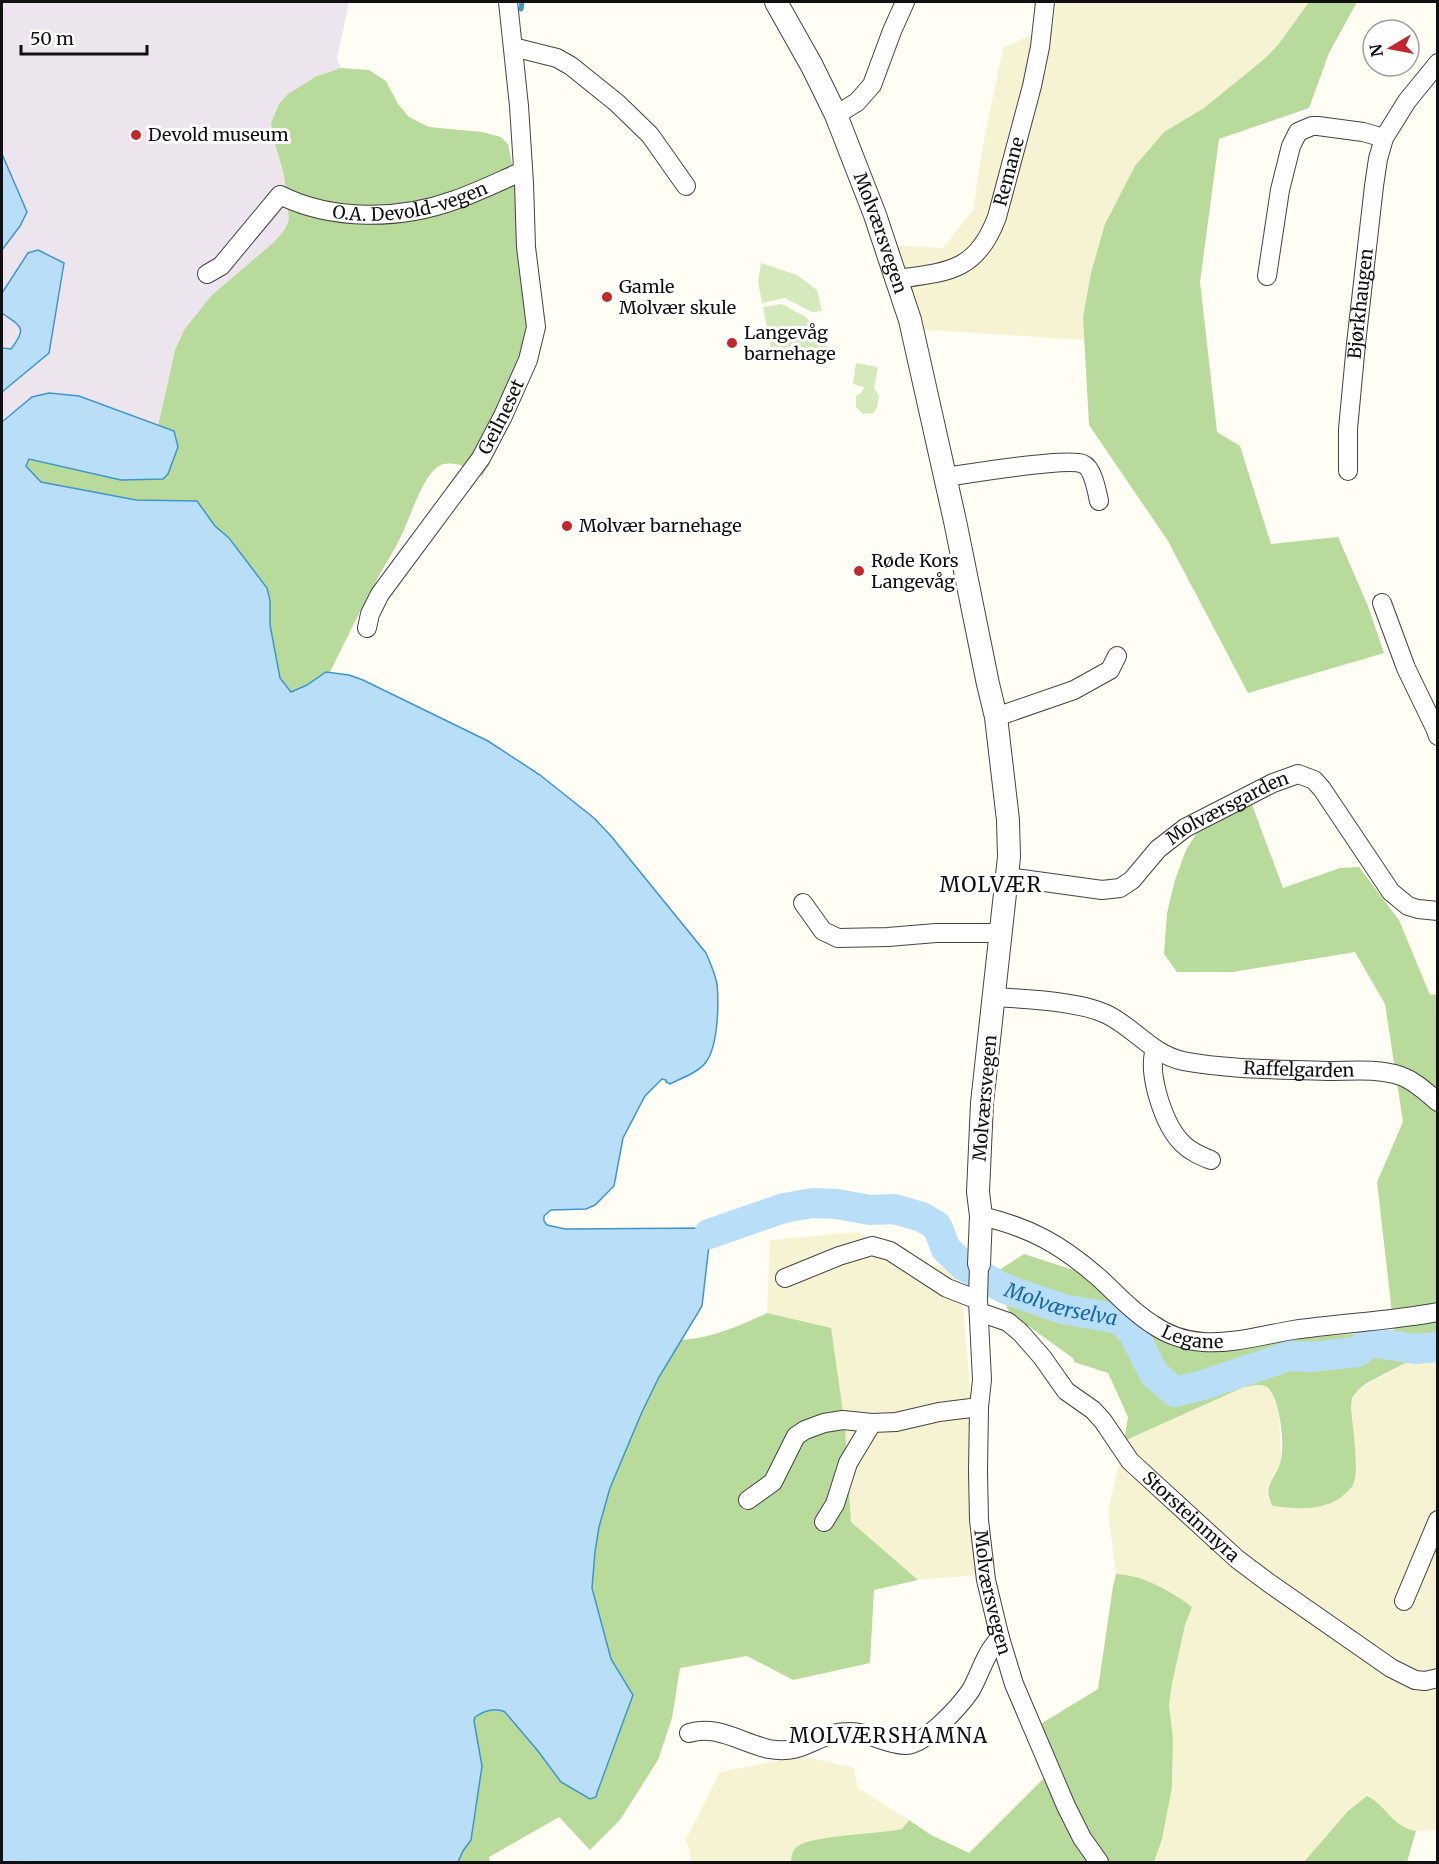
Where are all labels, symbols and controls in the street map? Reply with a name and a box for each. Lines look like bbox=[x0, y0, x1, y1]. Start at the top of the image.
scale bar bbox=[21, 18, 147, 56]
north arrow bbox=[1361, 18, 1421, 78]
text: 50 m bbox=[30, 27, 74, 50]
text: N bbox=[1365, 42, 1387, 59]
place label: Devold museum bbox=[148, 123, 289, 146]
marker: Devold museum bbox=[129, 128, 143, 142]
street label: Remane bbox=[988, 134, 1029, 209]
street label: Molværsvegen bbox=[848, 169, 912, 296]
street label: O.A. Devold-vegen bbox=[331, 176, 491, 226]
street label: Bjørkhaugen bbox=[1343, 247, 1378, 360]
place label: Gamle Molvær skule bbox=[619, 275, 736, 319]
marker: Gamle Molvær skule bbox=[600, 290, 614, 304]
place label: Langevåg barnehage bbox=[743, 321, 836, 365]
marker: Langevåg barnehage bbox=[725, 336, 739, 350]
street label: Geilneset bbox=[473, 375, 529, 458]
place label: Molvær barnehage bbox=[579, 514, 742, 537]
marker: Molvær barnehage bbox=[560, 519, 574, 533]
place label: Røde Kors Langevåg bbox=[871, 549, 959, 593]
marker: Røde Kors Langevåg bbox=[852, 564, 866, 578]
street label: Molværsgarden bbox=[1161, 766, 1292, 850]
district label: MOLVÆR bbox=[939, 871, 1043, 898]
street label: Molværsvegen bbox=[968, 1034, 1001, 1162]
street label: Raffelgarden bbox=[1243, 1056, 1355, 1082]
water label: Molværselva bbox=[1001, 1276, 1120, 1331]
street label: Legane bbox=[1158, 1320, 1224, 1353]
street label: Storsteinmyra bbox=[1138, 1466, 1245, 1567]
street label: Molværsvegen bbox=[969, 1529, 1016, 1658]
district label: MOLVÆRSHAMNA bbox=[789, 1723, 989, 1748]

